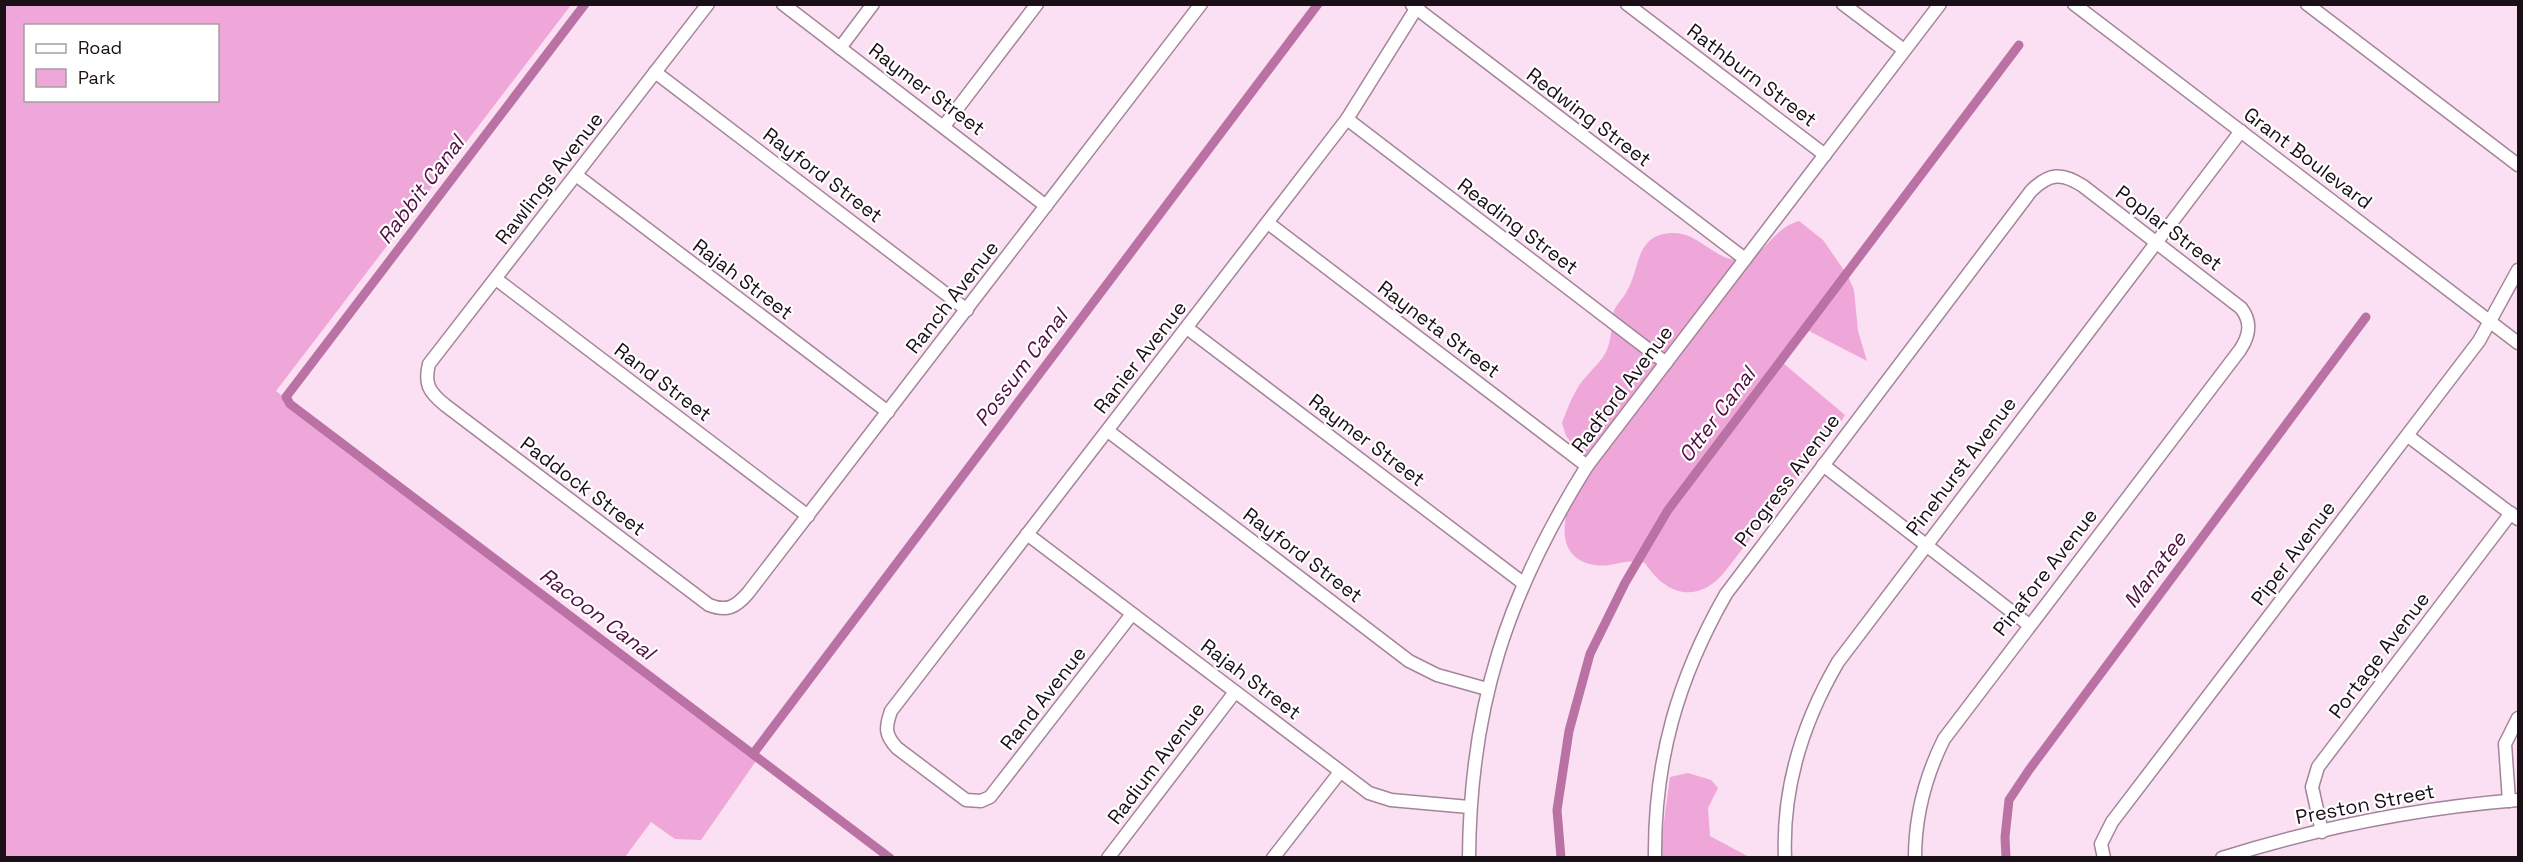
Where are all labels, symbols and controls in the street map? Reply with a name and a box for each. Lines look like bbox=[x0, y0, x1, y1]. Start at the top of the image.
street label: Rathburn Street bbox=[1682, 18, 1822, 132]
legend bbox=[24, 24, 219, 102]
text: Road bbox=[78, 36, 122, 59]
street label: Raymer Street bbox=[864, 37, 990, 141]
street label: Redwing Street bbox=[1521, 62, 1657, 172]
text: Park bbox=[78, 66, 116, 89]
street label: Grant Boulevard bbox=[2239, 101, 2377, 215]
street label: Rawlings Avenue bbox=[489, 107, 609, 249]
street label: Rayford Street bbox=[758, 122, 888, 228]
water label: Rabbit Canal bbox=[371, 128, 472, 249]
street label: Reading Street bbox=[1452, 172, 1584, 280]
street label: Poplar Street bbox=[2110, 179, 2228, 277]
street label: Rajah Street bbox=[688, 233, 798, 325]
street label: Ranch Avenue bbox=[900, 235, 1004, 359]
street label: Rayneta Street bbox=[1373, 274, 1505, 384]
street label: Ranier Avenue bbox=[1088, 295, 1192, 419]
water label: Possum Canal bbox=[968, 302, 1075, 431]
street label: Radford Avenue bbox=[1566, 320, 1678, 458]
street label: Rand Street bbox=[609, 337, 717, 427]
water label: Otter Canal bbox=[1672, 360, 1763, 467]
street label: Raymer Street bbox=[1304, 388, 1430, 492]
street label: Pinehurst Avenue bbox=[1900, 391, 2022, 541]
street label: Progress Avenue bbox=[1728, 408, 1846, 552]
street label: Paddock Street bbox=[515, 430, 651, 542]
street label: Piper Avenue bbox=[2245, 495, 2341, 611]
street label: Rayford Street bbox=[1238, 502, 1368, 608]
street label: Pinafore Avenue bbox=[1987, 503, 2103, 641]
water label: Manatee bbox=[2117, 525, 2193, 613]
water label: Racoon Canal bbox=[534, 561, 663, 667]
street label: Portage Avenue bbox=[2323, 586, 2435, 724]
street label: Rajah Street bbox=[1196, 633, 1306, 725]
street label: Rand Avenue bbox=[994, 641, 1092, 755]
street label: Radium Avenue bbox=[1102, 697, 1210, 829]
street label: Preston Street bbox=[2293, 778, 2437, 830]

